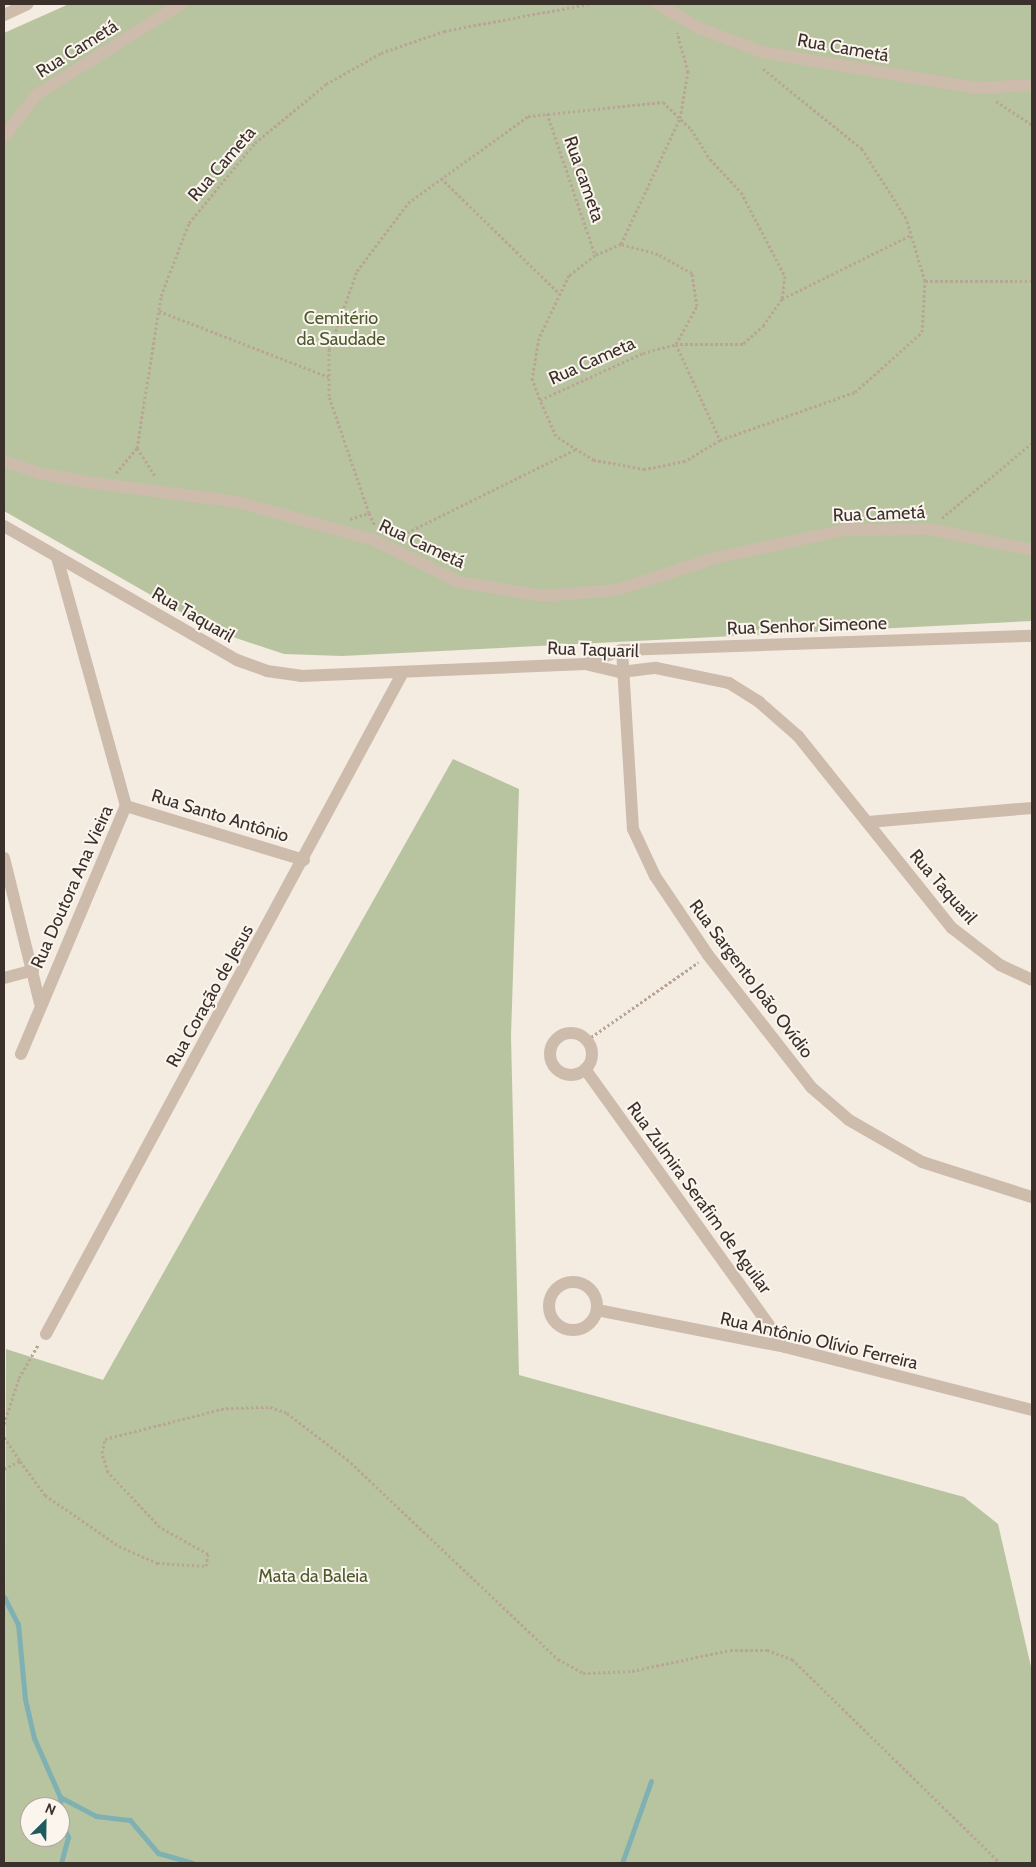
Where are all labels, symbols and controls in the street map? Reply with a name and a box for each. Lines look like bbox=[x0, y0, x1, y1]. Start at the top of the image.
street label: Rua Cametá bbox=[32, 15, 122, 83]
street label: Rua Cametá bbox=[796, 29, 890, 67]
street label: Rua Cameta bbox=[184, 122, 260, 206]
street label: Rua cameta bbox=[559, 133, 609, 225]
park label: Cemitério da Saudade bbox=[296, 308, 386, 350]
street label: Rua Cameta bbox=[545, 332, 639, 390]
street label: Rua Cametá bbox=[833, 502, 925, 526]
street label: Rua Cametá bbox=[376, 515, 468, 573]
street label: Rua Taquaril bbox=[148, 583, 238, 647]
street label: Rua Senhor Simeone bbox=[726, 612, 888, 640]
street label: Rua Taquaril bbox=[547, 638, 639, 662]
street label: Rua Santo Antônio bbox=[149, 785, 291, 847]
street label: Rua Doutora Ana Vieira bbox=[26, 802, 118, 972]
street label: Rua Taquaril bbox=[905, 845, 981, 929]
street label: Rua Sargento João Ovídio bbox=[684, 896, 818, 1062]
street label: Rua Coração de Jesus bbox=[162, 921, 258, 1071]
street label: Rua Zulmira Serafim de Aguilar bbox=[622, 1098, 776, 1298]
street label: Rua Antônio Olívio Ferreira bbox=[718, 1308, 920, 1374]
park label: Mata da Baleia bbox=[258, 1565, 368, 1587]
north arrow bbox=[20, 1797, 70, 1847]
text: N bbox=[42, 1799, 59, 1819]

